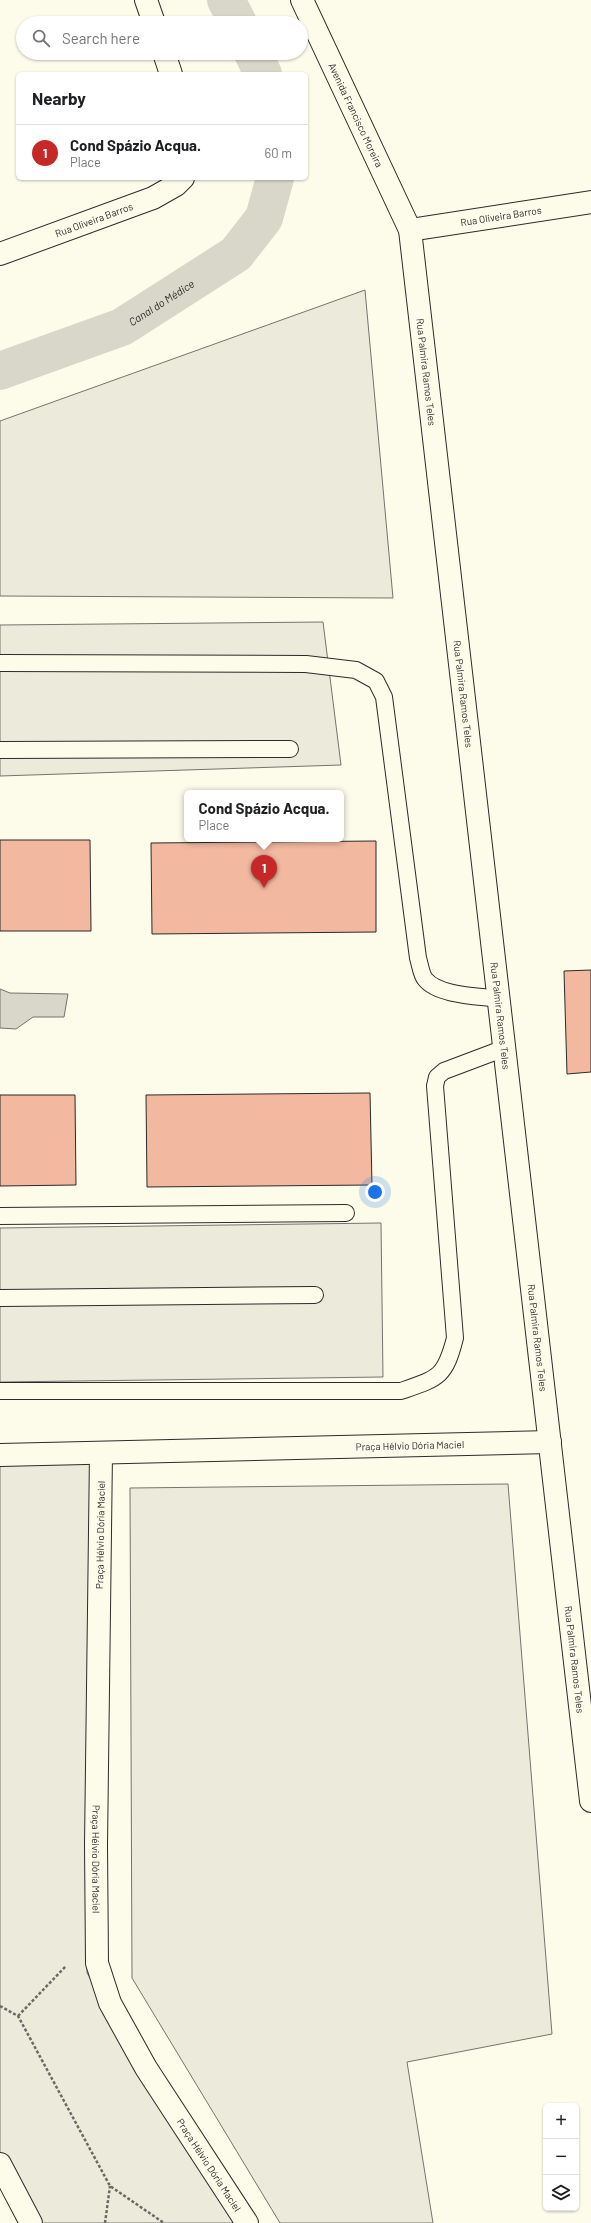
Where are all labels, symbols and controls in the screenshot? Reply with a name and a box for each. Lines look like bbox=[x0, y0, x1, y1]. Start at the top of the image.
search box bbox=[16, 16, 308, 60]
icon: search bbox=[30, 27, 52, 49]
text: Search here bbox=[62, 29, 140, 47]
street label: Avenida Francisco Moreira bbox=[326, 61, 386, 169]
text: Nearby bbox=[32, 88, 86, 108]
text: Cond Spázio Acqua. bbox=[70, 136, 201, 154]
text: 1 bbox=[43, 145, 47, 161]
text: 60 m bbox=[265, 145, 292, 161]
text: Place bbox=[70, 154, 101, 170]
street label: Rua Oliveira Barros bbox=[53, 200, 135, 239]
street label: Rua Oliveira Barros bbox=[460, 204, 542, 228]
water label: Canal do Médice bbox=[126, 276, 196, 328]
street label: Rua Palmira Ramos Teles bbox=[414, 318, 439, 426]
street label: Rua Palmira Ramos Teles bbox=[451, 640, 476, 748]
popup bbox=[184, 790, 344, 842]
text: Cond Spázio Acqua. bbox=[198, 799, 330, 817]
text: Place bbox=[198, 817, 229, 833]
pin: 1 bbox=[251, 855, 277, 888]
street label: Rua Palmira Ramos Teles bbox=[488, 961, 513, 1070]
your location bbox=[365, 1182, 385, 1202]
street label: Rua Palmira Ramos Teles bbox=[525, 1283, 550, 1392]
street label: Praça Hélvio Dória Maciel bbox=[355, 1438, 464, 1453]
street label: Praça Hélvio Dória Maciel bbox=[93, 1481, 107, 1589]
street label: Rua Palmira Ramos Teles bbox=[563, 1605, 587, 1714]
street label: Praça Hélvio Dória Maciel bbox=[90, 1805, 103, 1913]
map controls bbox=[543, 2103, 579, 2211]
button: + bbox=[543, 2103, 579, 2139]
street label: Praça Hélvio Dória Maciel bbox=[174, 2116, 244, 2214]
button: − bbox=[543, 2139, 579, 2175]
button: layers bbox=[543, 2175, 579, 2211]

